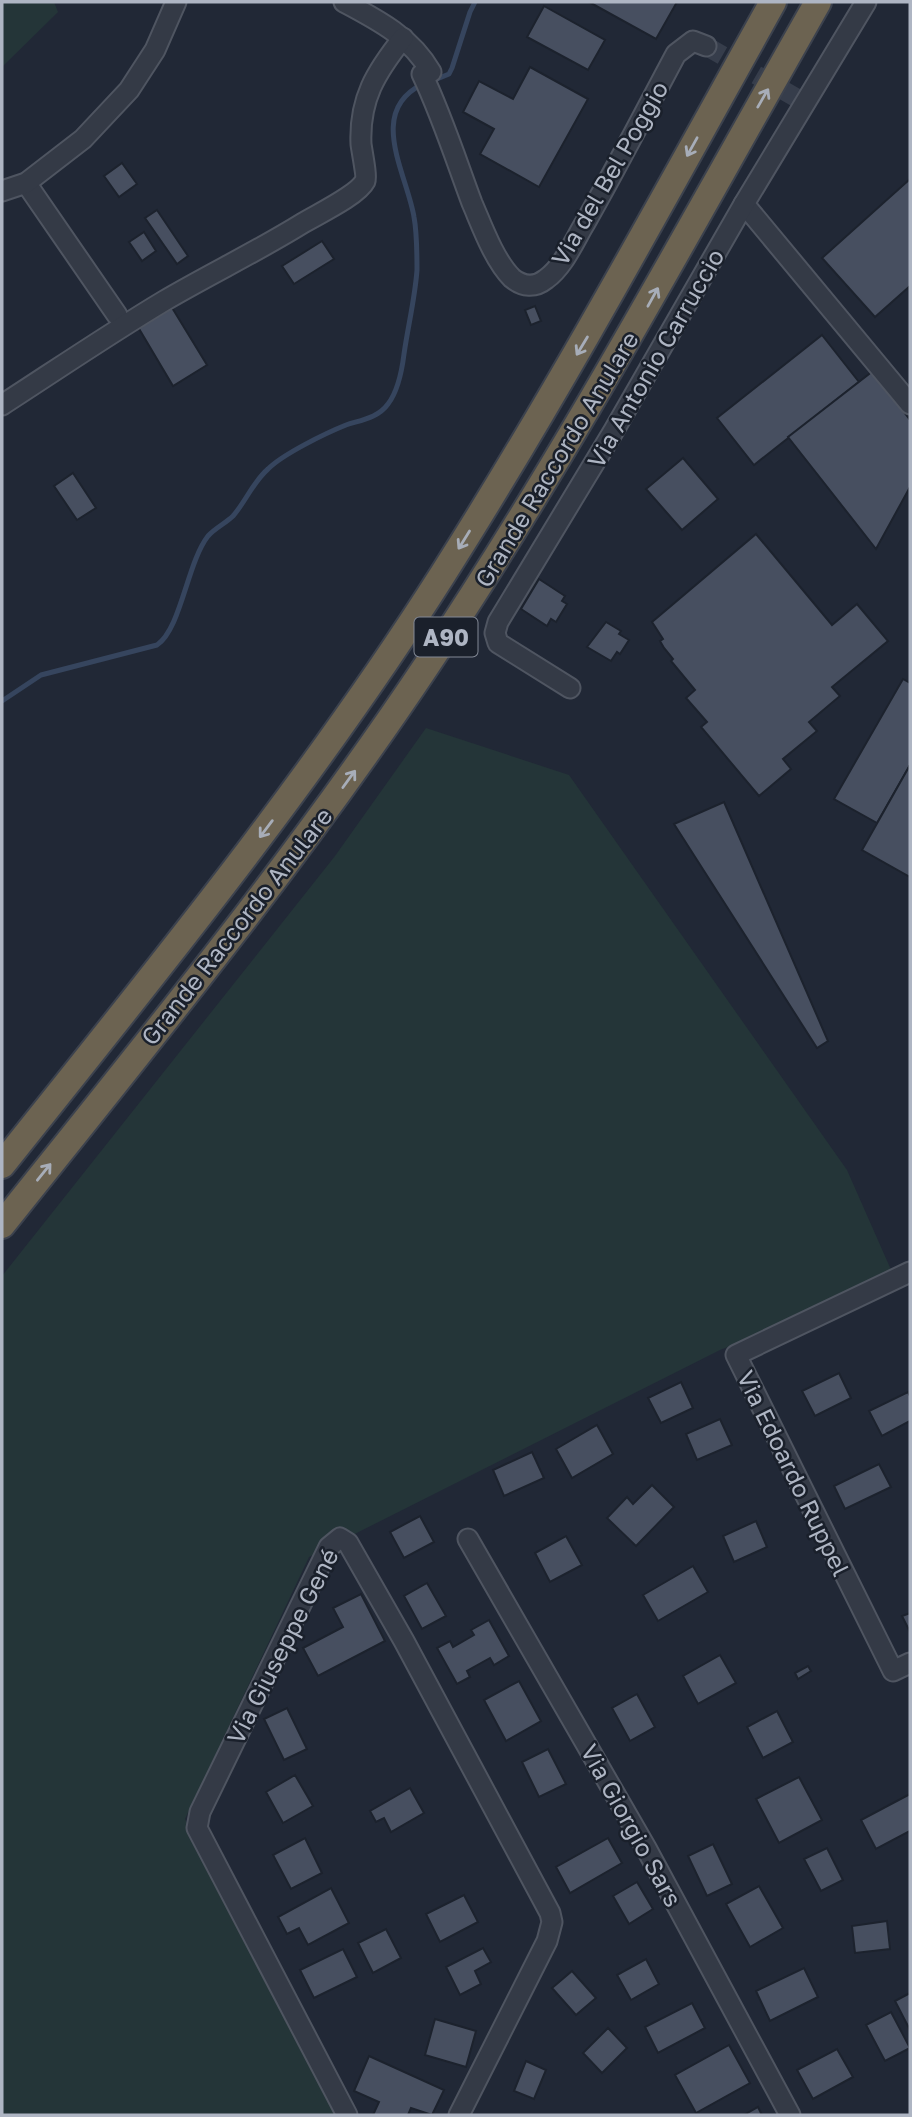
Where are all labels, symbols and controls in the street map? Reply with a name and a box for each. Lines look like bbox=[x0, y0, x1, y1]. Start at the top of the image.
street label: Via del Bel Poggio bbox=[544, 76, 674, 270]
one-way arrow bbox=[756, 88, 770, 108]
one-way arrow bbox=[685, 136, 699, 157]
street label: Via Antonio Carruccio bbox=[580, 243, 730, 473]
one-way arrow bbox=[646, 287, 660, 307]
street label: Grande Raccordo Anulare bbox=[468, 326, 644, 592]
one-way arrow bbox=[574, 335, 588, 355]
one-way arrow bbox=[456, 530, 470, 550]
road number: A90 bbox=[414, 618, 478, 656]
one-way arrow bbox=[341, 770, 356, 789]
street label: Grande Raccordo Anulare bbox=[134, 802, 338, 1050]
one-way arrow bbox=[258, 819, 273, 838]
one-way arrow bbox=[37, 1163, 52, 1181]
street label: Via Edoardo Ruppel bbox=[732, 1366, 856, 1580]
street label: Via Giuseppe Gené bbox=[220, 1543, 344, 1749]
street label: Via Giorgio Sars bbox=[575, 1739, 689, 1911]

